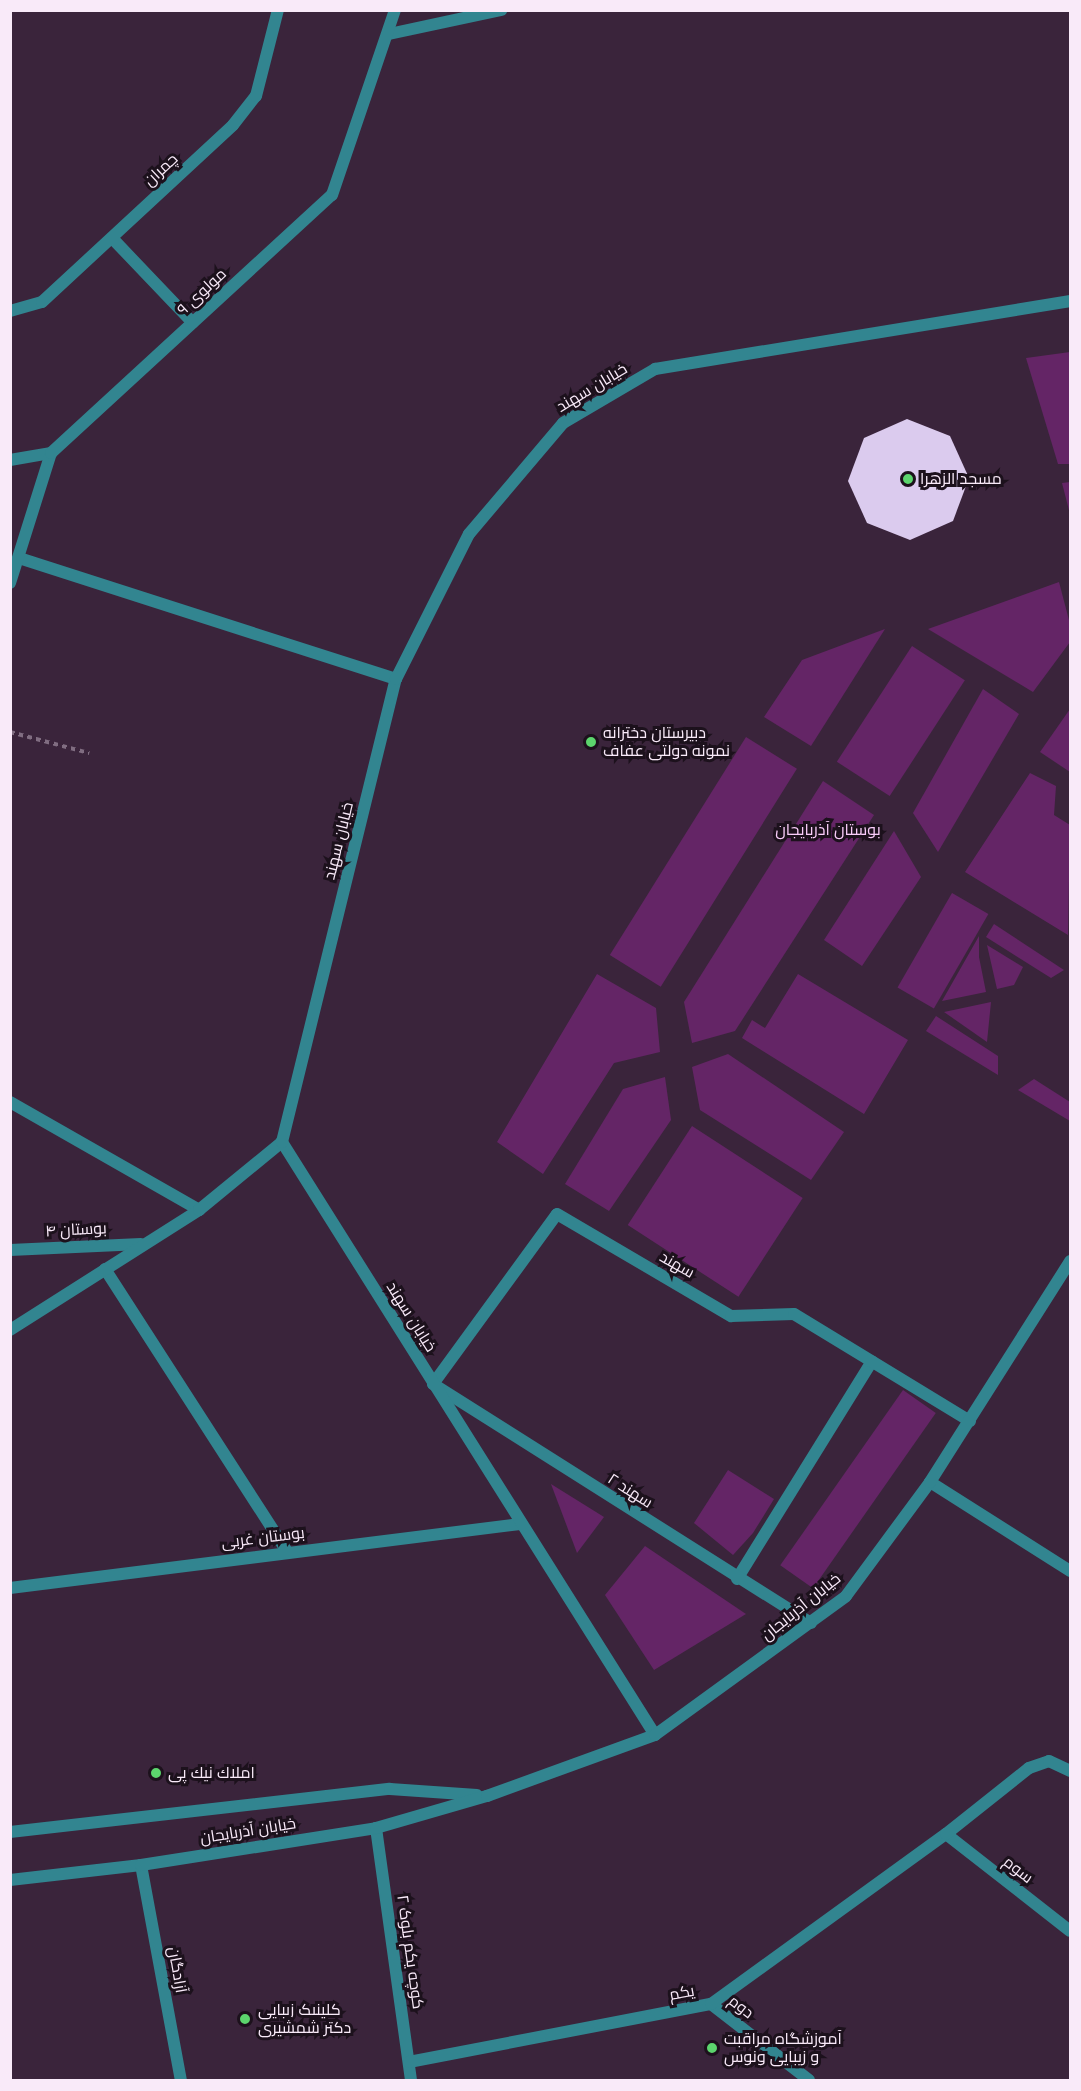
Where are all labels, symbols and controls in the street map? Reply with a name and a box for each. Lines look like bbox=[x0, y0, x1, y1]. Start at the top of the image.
street label: چمران bbox=[140, 150, 182, 190]
street label: مولوی ۹ bbox=[173, 265, 231, 319]
street label: خیابان سهند bbox=[553, 359, 631, 417]
place label: مسجد الزهرا bbox=[920, 469, 1002, 489]
marker: مسجد الزهرا bbox=[901, 472, 915, 486]
place label: دبیرستان دخترانه نمونه دولتی عفاف bbox=[603, 723, 730, 761]
marker: دبیرستان دخترانه نمونه دولتی عفاف bbox=[584, 735, 598, 749]
street label: خیابان سهند bbox=[320, 800, 358, 882]
park label: بوستان آذربایجان bbox=[775, 820, 881, 840]
street label: بوستان ۴ bbox=[45, 1219, 107, 1241]
street label: سهند bbox=[656, 1247, 698, 1283]
street label: خیابان سهند bbox=[382, 1278, 440, 1356]
street label: سهند ۲ bbox=[604, 1469, 656, 1513]
street label: بوستان غربی bbox=[220, 1523, 306, 1553]
street label: خیابان آذربایجان bbox=[757, 1569, 845, 1645]
place label: املاك نيك پى bbox=[168, 1763, 255, 1783]
marker: املاك نيك پى bbox=[149, 1766, 163, 1780]
street label: خیابان آذربایجان bbox=[199, 1814, 297, 1848]
street label: سوم bbox=[999, 1852, 1037, 1888]
street label: کوچه یکم بلوک ۲ bbox=[393, 1894, 427, 2010]
street label: آزادگان bbox=[163, 1945, 191, 1995]
street label: یکم bbox=[668, 1981, 696, 2005]
street label: دوم bbox=[725, 1991, 757, 2023]
place label: کلینیک زیبایی دکتر شمشیری bbox=[258, 2000, 351, 2038]
marker: کلینیک زیبایی دکتر شمشیری bbox=[236, 2010, 254, 2028]
place label: آموزشگاه مراقبت و زیبایی ونوس bbox=[724, 2029, 842, 2067]
marker: آموزشگاه مراقبت و زیبایی ونوس bbox=[705, 2041, 719, 2055]

